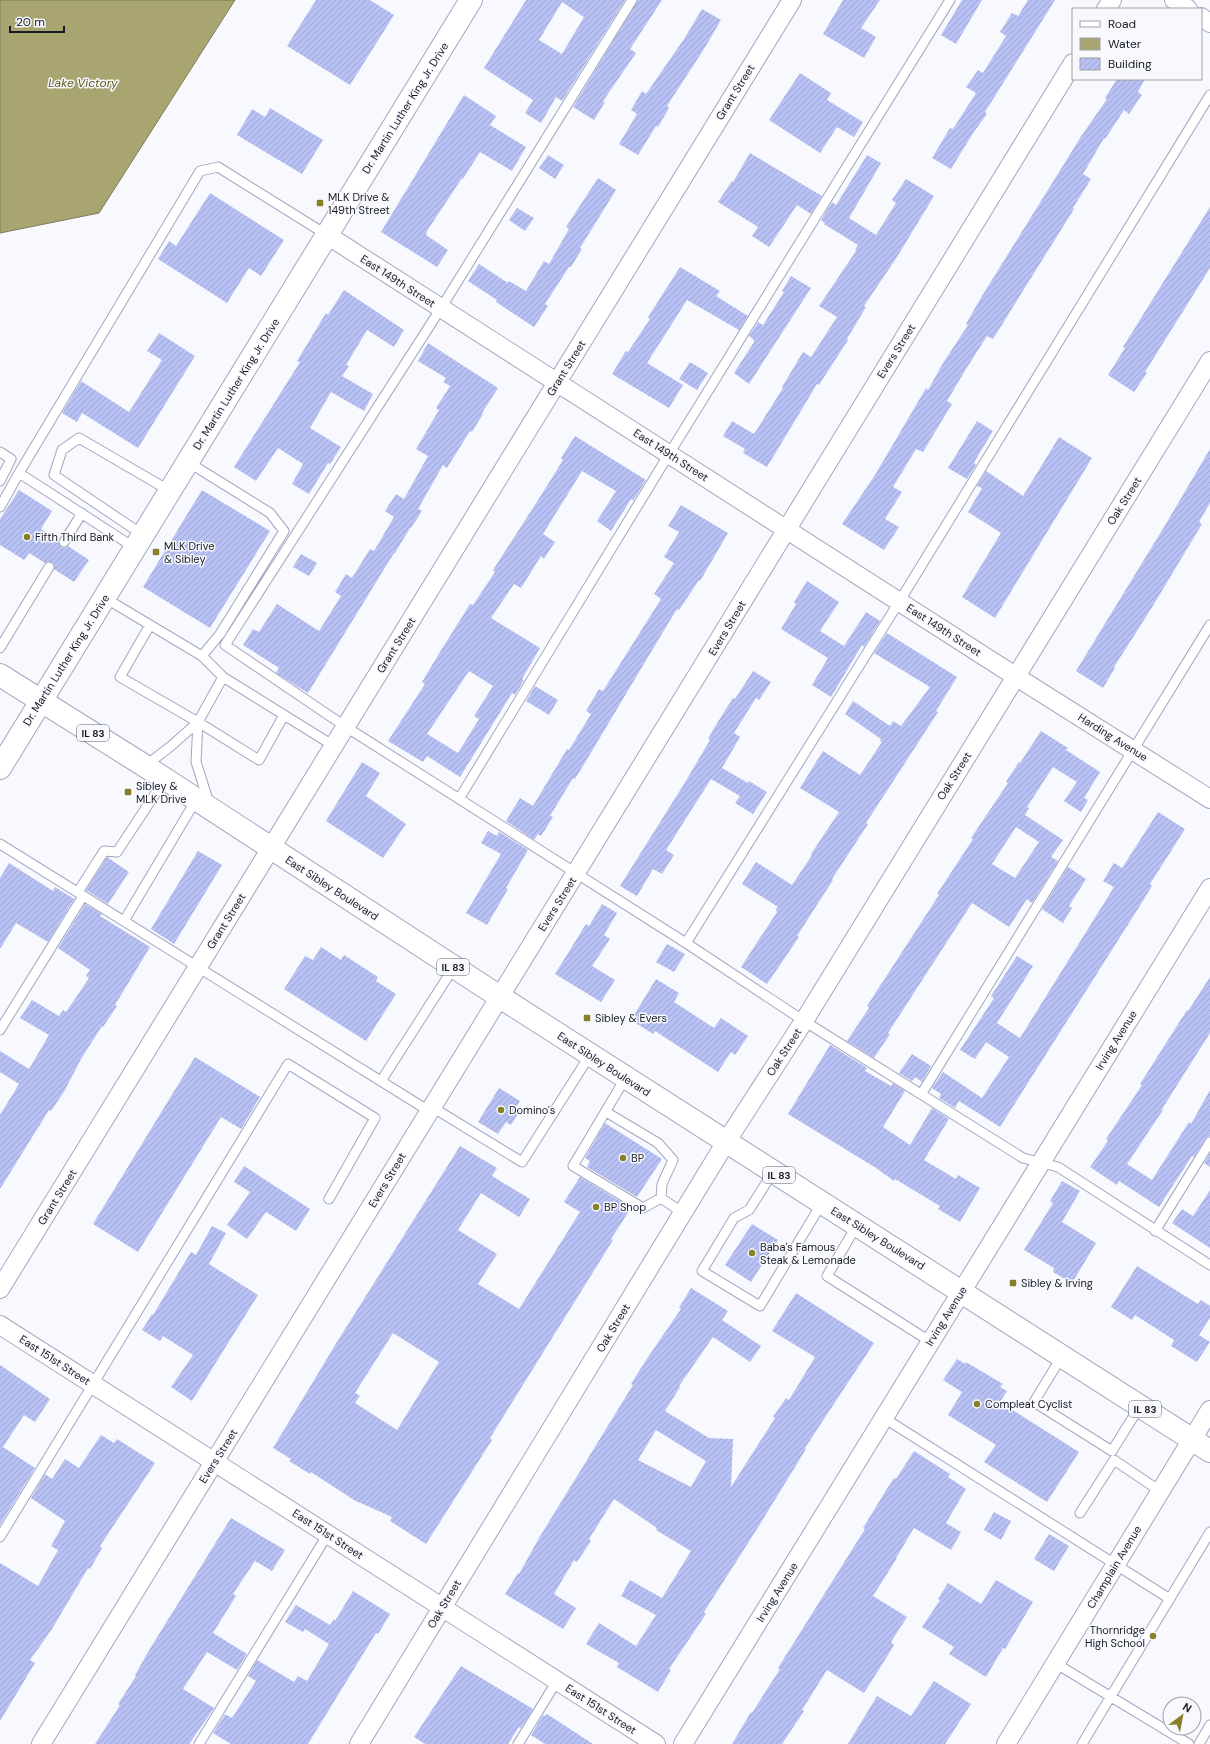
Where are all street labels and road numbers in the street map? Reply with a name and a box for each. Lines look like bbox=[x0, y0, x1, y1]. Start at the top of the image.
street label: Dr. Martin Luther King Jr. Drive bbox=[359, 40, 451, 176]
street label: Grant Street bbox=[712, 62, 758, 122]
street label: East 149th Street bbox=[358, 252, 438, 310]
street label: Dr. Martin Luther King Jr. Drive bbox=[190, 316, 282, 452]
street label: Evers Street bbox=[874, 321, 918, 381]
street label: Grant Street bbox=[543, 338, 589, 398]
street label: East 149th Street bbox=[631, 426, 711, 484]
street label: Oak Street bbox=[1104, 474, 1144, 528]
street label: Dr. Martin Luther King Jr. Drive bbox=[20, 592, 112, 728]
street label: Evers Street bbox=[705, 598, 749, 658]
street label: East 149th Street bbox=[904, 601, 984, 659]
street label: Grant Street bbox=[373, 615, 419, 675]
street label: Harding Avenue bbox=[1076, 710, 1150, 764]
road number: IL 83 bbox=[77, 725, 109, 741]
street label: Oak Street bbox=[934, 749, 974, 803]
street label: East Sibley Boulevard bbox=[283, 853, 381, 923]
street label: Evers Street bbox=[535, 874, 579, 934]
street label: Grant Street bbox=[203, 891, 249, 951]
road number: IL 83 bbox=[437, 959, 469, 975]
street label: Irving Avenue bbox=[1092, 1008, 1140, 1072]
street label: Oak Street bbox=[763, 1025, 805, 1079]
street label: East Sibley Boulevard bbox=[555, 1029, 653, 1099]
street label: Evers Street bbox=[365, 1150, 409, 1210]
street label: Grant Street bbox=[34, 1167, 80, 1227]
road number: IL 83 bbox=[763, 1167, 795, 1183]
street label: East Sibley Boulevard bbox=[828, 1203, 928, 1273]
street label: Irving Avenue bbox=[922, 1284, 970, 1348]
street label: Oak Street bbox=[593, 1301, 633, 1355]
street label: East 151st Street bbox=[17, 1332, 93, 1388]
road number: IL 83 bbox=[1129, 1401, 1161, 1417]
street label: Evers Street bbox=[196, 1426, 240, 1486]
street label: East 151st Street bbox=[290, 1506, 366, 1562]
street label: Champlain Avenue bbox=[1084, 1523, 1144, 1611]
street label: Irving Avenue bbox=[753, 1560, 801, 1624]
street label: Oak Street bbox=[424, 1577, 464, 1631]
street label: East 151st Street bbox=[563, 1681, 639, 1737]

